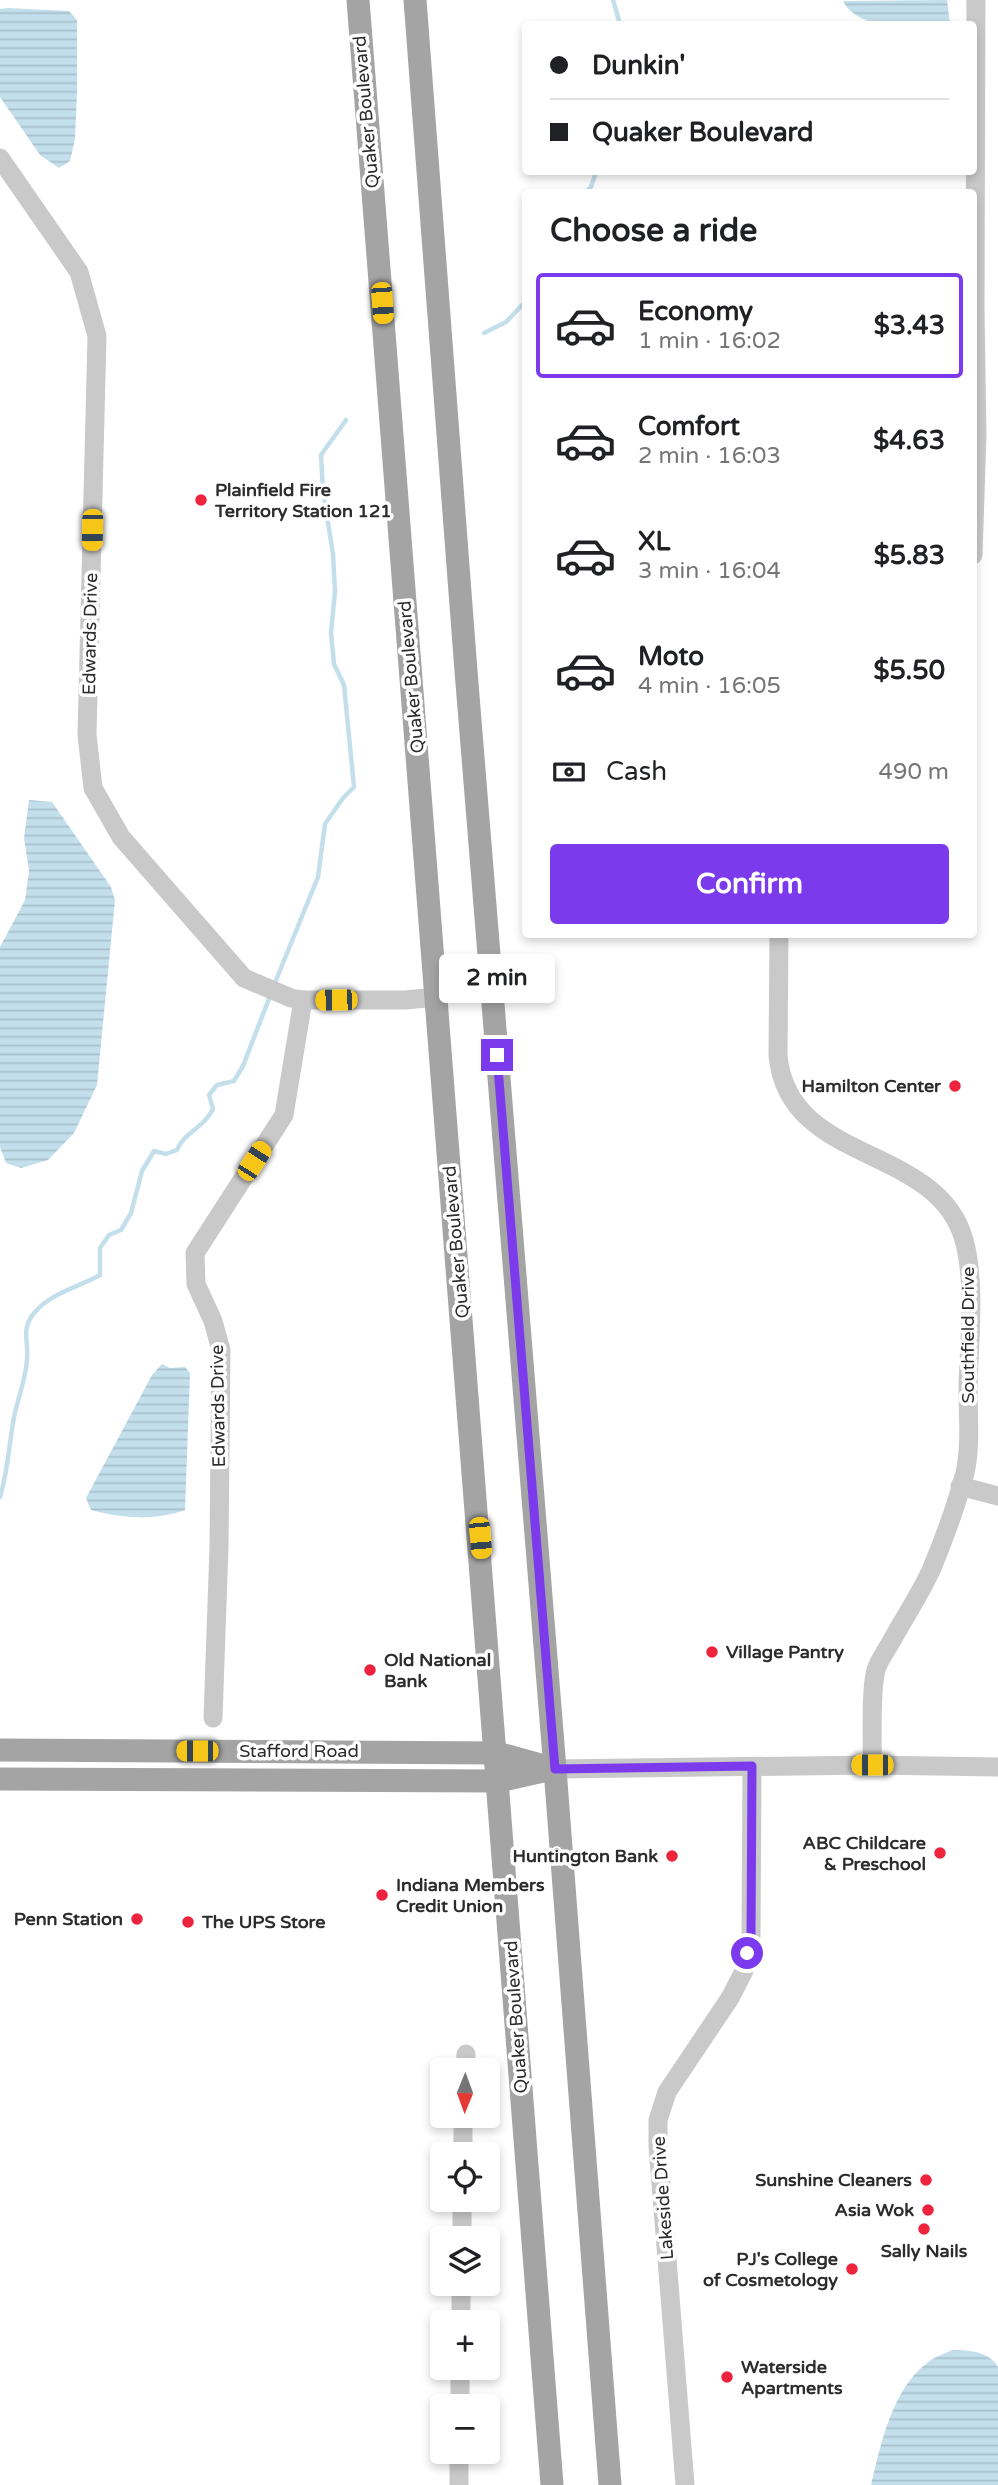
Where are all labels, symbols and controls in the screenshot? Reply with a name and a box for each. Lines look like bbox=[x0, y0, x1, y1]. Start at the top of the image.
street label: Quaker Boulevard bbox=[348, 35, 384, 189]
text: Dunkin' bbox=[592, 50, 685, 81]
text: Quaker Boulevard bbox=[592, 117, 814, 148]
text: Choose a ride bbox=[550, 212, 757, 250]
car bbox=[371, 281, 394, 325]
icon: car bbox=[554, 294, 617, 357]
text: Economy bbox=[638, 296, 753, 327]
text: $3.43 bbox=[874, 310, 945, 341]
text: 1 min · 16:02 bbox=[638, 327, 781, 355]
icon: car bbox=[554, 409, 617, 472]
text: Comfort bbox=[638, 411, 740, 442]
text: $4.63 bbox=[873, 425, 945, 456]
text: 2 min · 16:03 bbox=[638, 442, 781, 470]
place label: Plainfield Fire Territory Station 121 bbox=[214, 479, 392, 522]
marker: Plainfield Fire Territory Station 121 bbox=[193, 492, 209, 508]
car bbox=[82, 509, 103, 551]
icon: car bbox=[554, 524, 617, 587]
text: XL bbox=[638, 526, 670, 557]
text: $5.83 bbox=[874, 540, 945, 571]
text: 3 min · 16:04 bbox=[638, 557, 781, 585]
street label: Edwards Drive bbox=[78, 573, 102, 695]
street label: Quaker Boulevard bbox=[393, 600, 429, 754]
icon: car bbox=[554, 639, 617, 702]
text: Moto bbox=[638, 641, 704, 672]
text: $5.50 bbox=[873, 655, 945, 686]
text: 4 min · 16:05 bbox=[638, 672, 781, 700]
icon: cash bbox=[550, 753, 588, 791]
text: Cash bbox=[606, 756, 667, 787]
text: 490 m bbox=[879, 758, 949, 786]
button: Confirm bbox=[550, 844, 949, 924]
callout: 2 min bbox=[439, 954, 555, 1002]
text: 2 min bbox=[466, 964, 528, 992]
car bbox=[315, 989, 358, 1011]
route end bbox=[481, 1039, 513, 1071]
place label: Hamilton Center bbox=[801, 1075, 942, 1097]
marker: Hamilton Center bbox=[947, 1078, 963, 1094]
car bbox=[234, 1138, 275, 1184]
street label: Quaker Boulevard bbox=[438, 1165, 474, 1319]
street label: Southfield Drive bbox=[957, 1266, 979, 1404]
street label: Edwards Drive bbox=[206, 1345, 230, 1467]
car bbox=[468, 1516, 493, 1560]
place label: Village Pantry bbox=[726, 1641, 844, 1663]
marker: Village Pantry bbox=[704, 1644, 720, 1660]
place label: Old National Bank bbox=[384, 1649, 491, 1692]
marker: Old National Bank bbox=[362, 1662, 378, 1678]
street label: Stafford Road bbox=[239, 1740, 359, 1762]
car bbox=[177, 1741, 219, 1762]
car bbox=[852, 1755, 894, 1776]
place label: ABC Childcare & Preschool bbox=[803, 1832, 926, 1875]
place label: Huntington Bank bbox=[513, 1845, 658, 1867]
marker: ABC Childcare & Preschool bbox=[932, 1845, 948, 1861]
marker: Huntington Bank bbox=[664, 1848, 680, 1864]
place label: Indiana Members Credit Union bbox=[396, 1874, 545, 1917]
marker: Indiana Members Credit Union bbox=[374, 1887, 390, 1903]
place label: Penn Station bbox=[14, 1908, 123, 1930]
marker: Penn Station bbox=[129, 1911, 145, 1927]
place label: The UPS Store bbox=[201, 1911, 325, 1933]
marker: The UPS Store bbox=[180, 1914, 196, 1930]
route start bbox=[731, 1937, 763, 1969]
street label: Quaker Boulevard bbox=[500, 1940, 532, 2094]
north arrow bbox=[430, 2058, 500, 2128]
map controls bbox=[430, 2058, 500, 2464]
street label: Lakeside Drive bbox=[648, 2135, 678, 2261]
button: locate bbox=[430, 2142, 500, 2212]
place label: Sunshine Cleaners bbox=[755, 2169, 912, 2191]
marker: Sunshine Cleaners bbox=[918, 2172, 934, 2188]
place label: Asia Wok bbox=[835, 2199, 914, 2221]
marker: Asia Wok bbox=[920, 2202, 936, 2218]
marker: Sally Nails bbox=[916, 2221, 932, 2237]
button: layers bbox=[430, 2226, 500, 2296]
place label: Sally Nails bbox=[881, 2240, 968, 2262]
place label: PJ's College of Cosmetology bbox=[703, 2248, 838, 2291]
marker: PJ's College of Cosmetology bbox=[844, 2261, 860, 2277]
button: + bbox=[430, 2310, 500, 2380]
place label: Waterside Apartments bbox=[741, 2356, 843, 2399]
marker: Waterside Apartments bbox=[719, 2369, 735, 2385]
button: − bbox=[430, 2394, 500, 2464]

